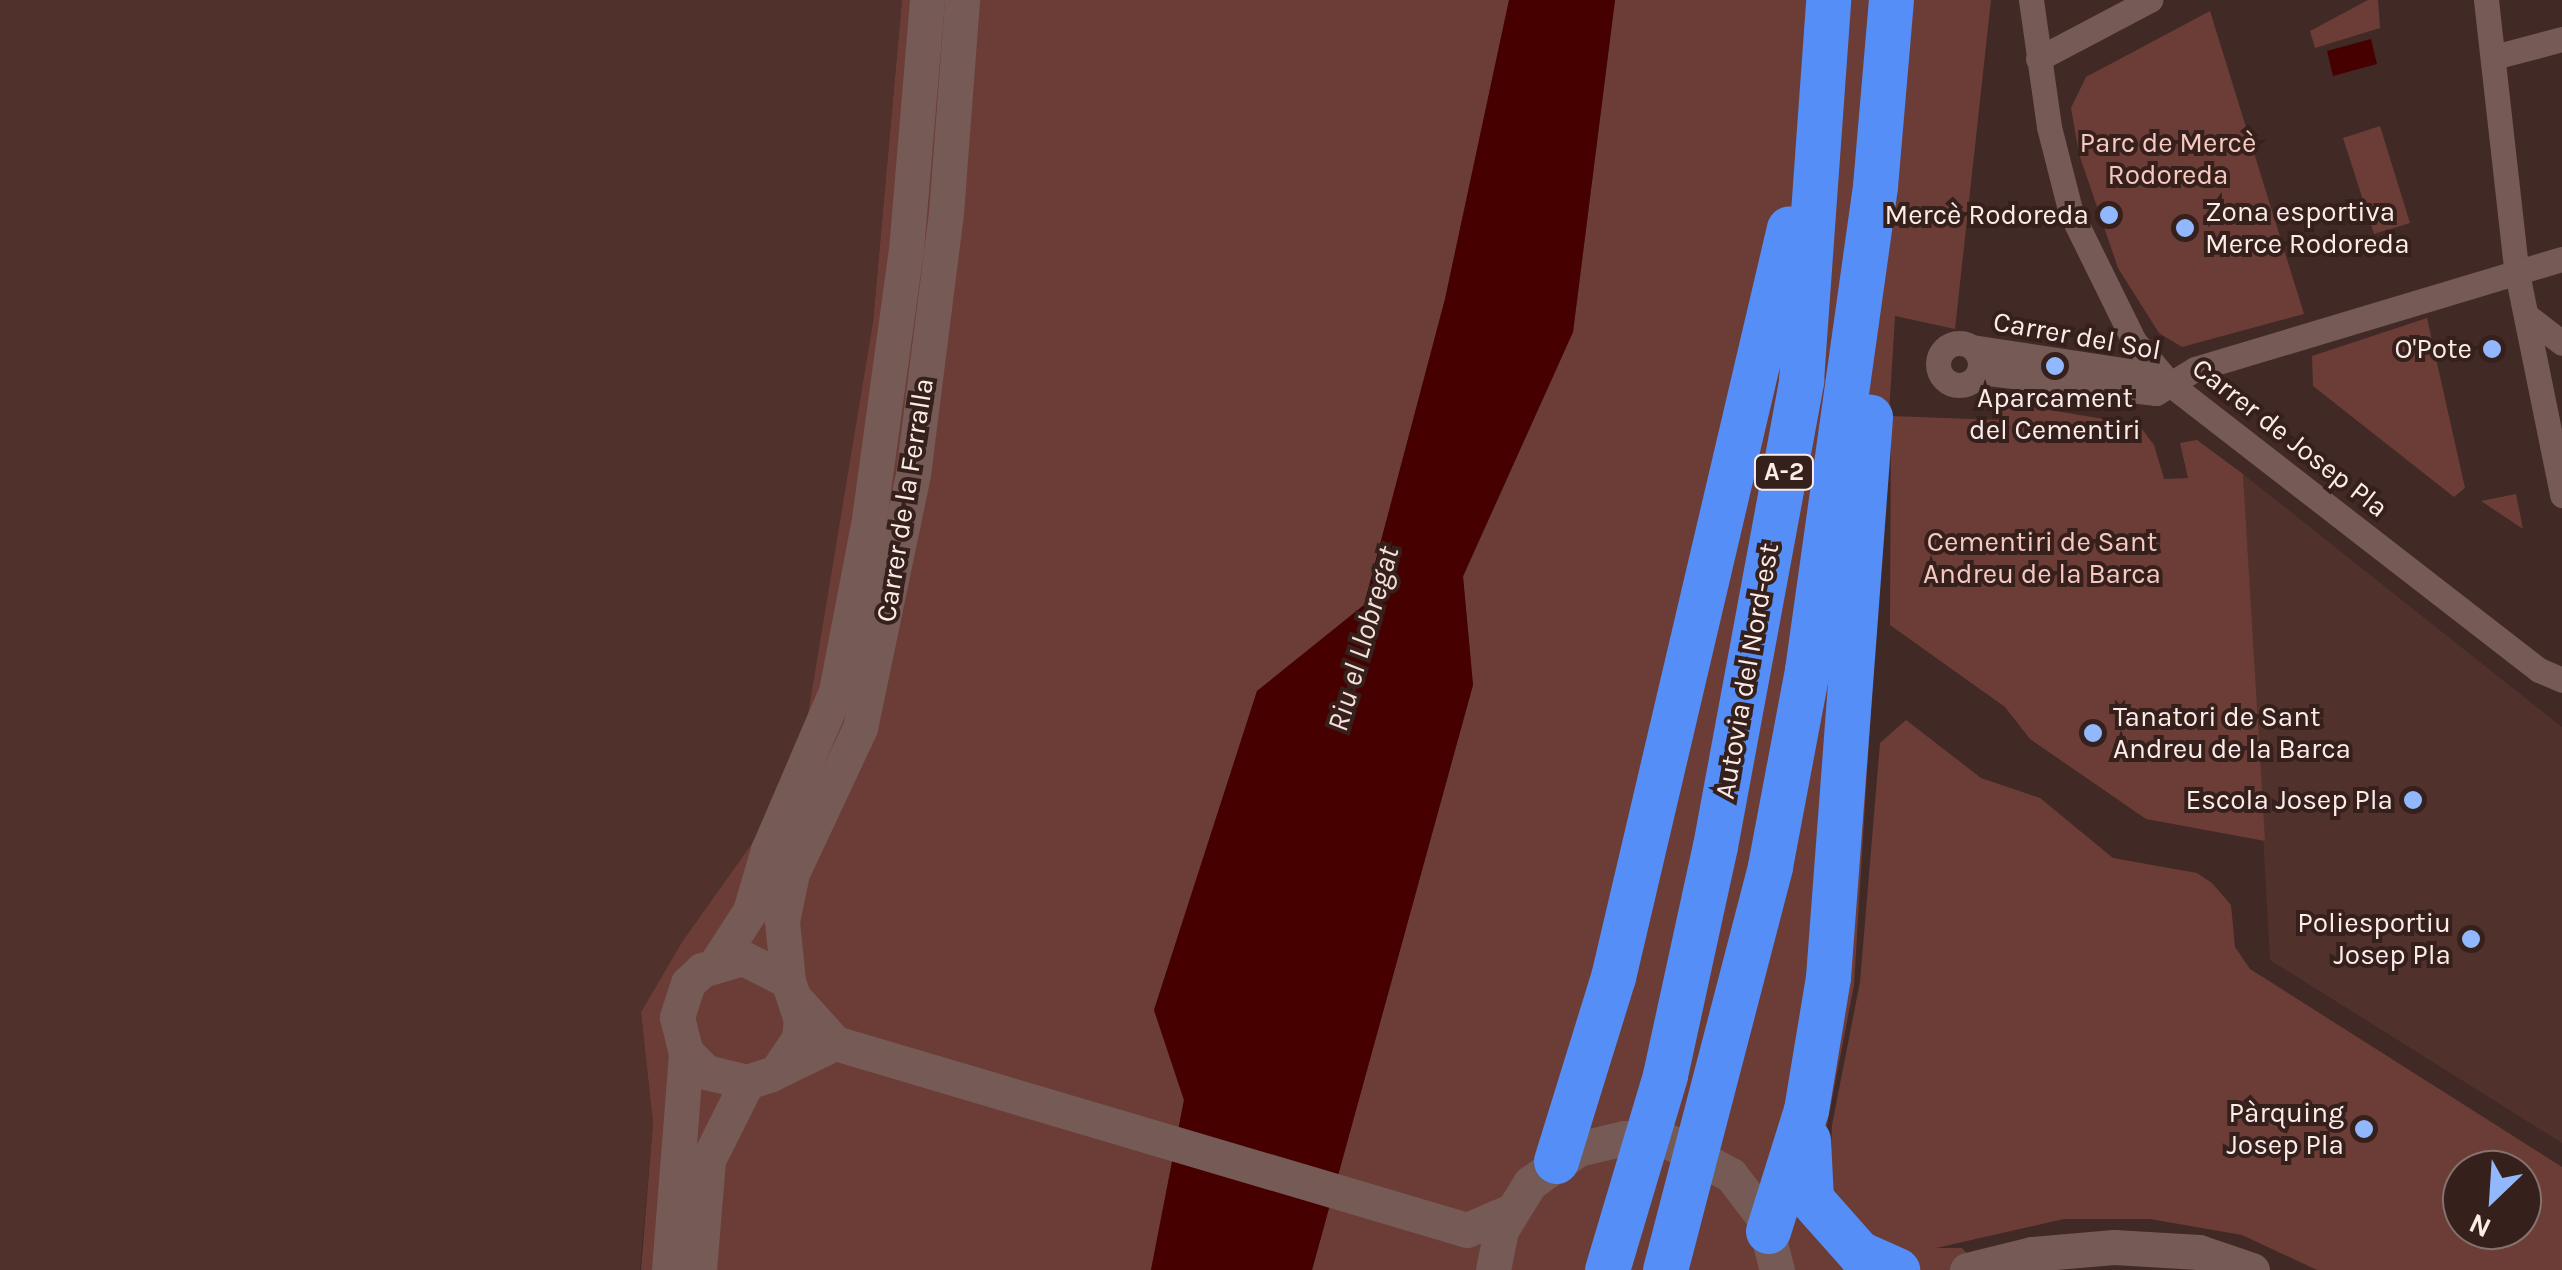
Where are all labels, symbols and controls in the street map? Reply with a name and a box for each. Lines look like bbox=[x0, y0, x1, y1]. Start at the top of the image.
park label: Parc de Mercè Rodoreda bbox=[2080, 126, 2256, 192]
place label: Zona esportiva Merce Rodoreda bbox=[2205, 195, 2410, 261]
place label: Mercè Rodoreda bbox=[1884, 198, 2089, 232]
marker: Mercè Rodoreda bbox=[2098, 204, 2120, 226]
marker: Zona esportiva Merce Rodoreda bbox=[2174, 217, 2196, 239]
street label: Carrer del Sol bbox=[1991, 305, 2163, 367]
place label: O'Pote bbox=[2394, 332, 2472, 366]
marker: O'Pote bbox=[2481, 338, 2503, 360]
street label: Carrer de Josep Pla bbox=[2185, 351, 2395, 525]
marker: Aparcament del Cementiri bbox=[2044, 355, 2066, 377]
street label: Carrer de la Ferralla bbox=[869, 376, 941, 624]
place label: Aparcament del Cementiri bbox=[1969, 381, 2141, 447]
road number: A-2 bbox=[1752, 452, 1816, 492]
park label: Cementiri de Sant Andreu de la Barca bbox=[1923, 525, 2161, 591]
street label: Autovia del Nord-est bbox=[1708, 540, 1786, 802]
water label: Riu el Llobregat bbox=[1319, 542, 1407, 736]
place label: Tanatori de Sant Andreu de la Barca bbox=[2113, 700, 2351, 766]
marker: Tanatori de Sant Andreu de la Barca bbox=[2082, 722, 2104, 744]
place label: Escola Josep Pla bbox=[2185, 783, 2393, 817]
marker: Escola Josep Pla bbox=[2402, 789, 2424, 811]
place label: Poliesportiu Josep Pla bbox=[2297, 906, 2451, 972]
marker: Poliesportiu Josep Pla bbox=[2460, 928, 2482, 950]
place label: Pàrquing Josep Pla bbox=[2227, 1096, 2344, 1162]
marker: Pàrquing Josep Pla bbox=[2353, 1118, 2375, 1140]
north arrow bbox=[2442, 1150, 2542, 1250]
text: N bbox=[2464, 1207, 2496, 1245]

